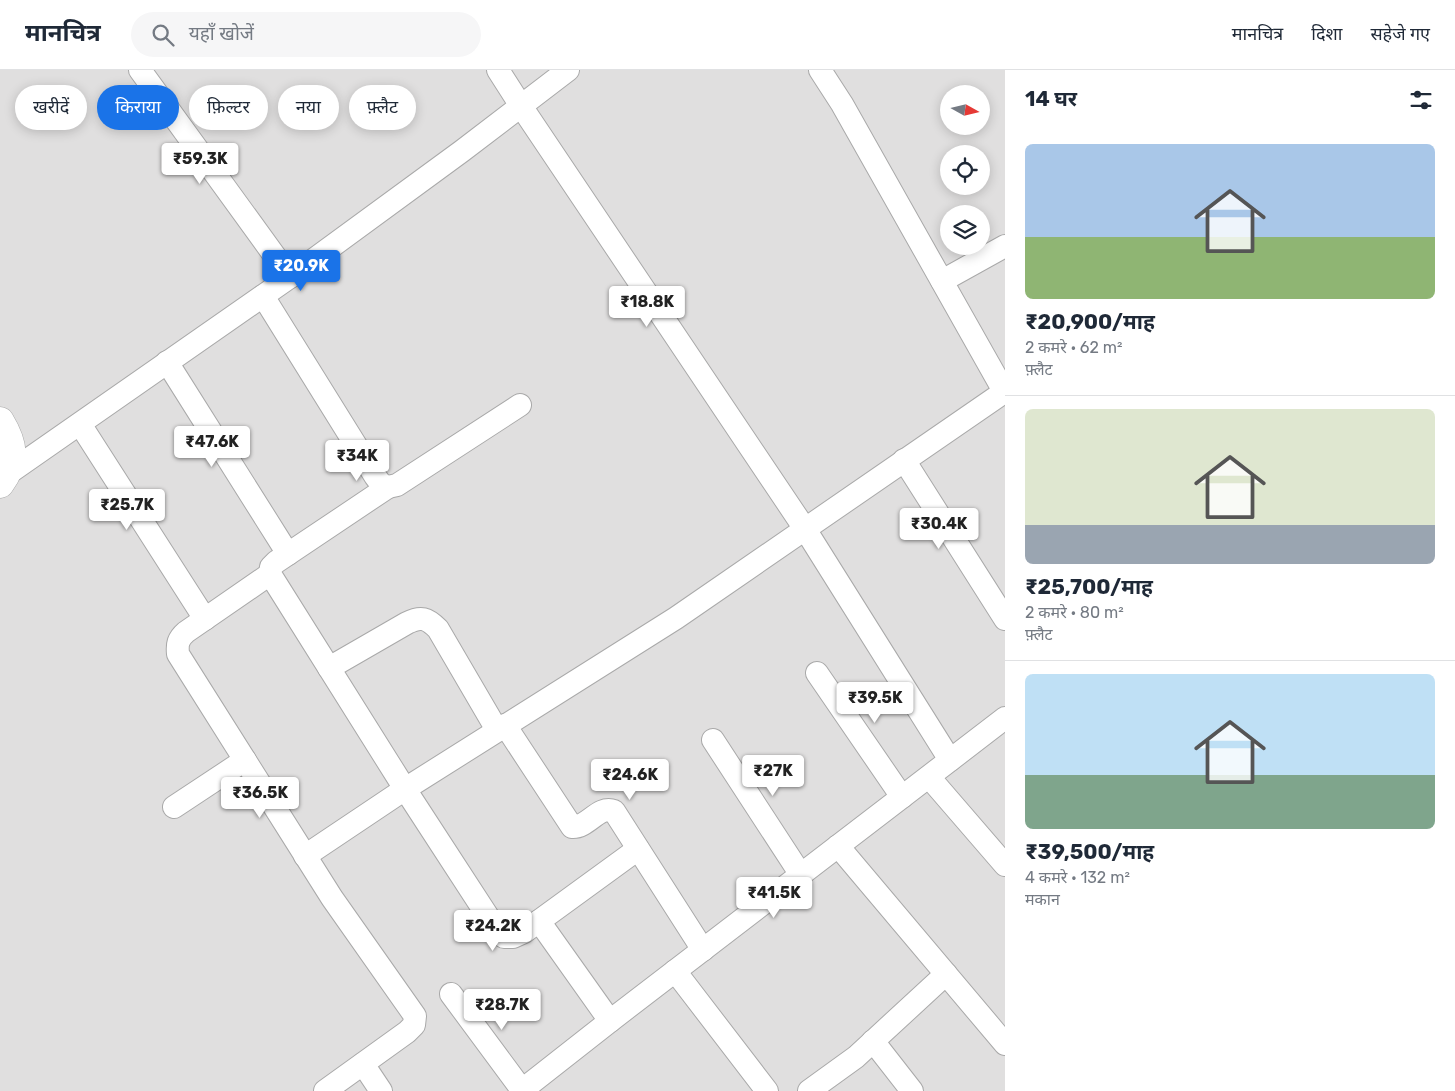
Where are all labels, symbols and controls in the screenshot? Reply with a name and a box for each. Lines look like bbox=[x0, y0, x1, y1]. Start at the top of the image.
search box bbox=[131, 12, 481, 57]
text: मानचित्र bbox=[25, 19, 101, 47]
icon: search bbox=[149, 21, 177, 49]
text: यहाँ खोजें bbox=[189, 22, 254, 45]
text: मानचित्र bbox=[1232, 23, 1283, 45]
text: दिशा bbox=[1311, 23, 1342, 45]
text: सहेजे गए bbox=[1370, 23, 1430, 45]
chip: खरीदें bbox=[15, 85, 87, 130]
chip: किराया bbox=[97, 85, 179, 130]
chip: फ़िल्टर bbox=[189, 85, 268, 130]
chip: नया bbox=[278, 85, 339, 130]
chip: फ़्लैट bbox=[349, 85, 416, 130]
north arrow bbox=[940, 85, 990, 135]
map controls bbox=[940, 85, 990, 255]
text: 14 घर bbox=[1025, 86, 1077, 111]
icon: filters bbox=[1407, 86, 1435, 114]
pin: ₹59.3K bbox=[159, 142, 241, 185]
button: locate bbox=[940, 145, 990, 195]
text: ₹59.3K bbox=[172, 149, 228, 168]
icon: home bbox=[1185, 176, 1275, 266]
button: layers bbox=[940, 205, 990, 255]
pin: ₹20.9K bbox=[260, 250, 342, 292]
text: ₹20.9K bbox=[273, 256, 329, 275]
pin: ₹18.8K bbox=[606, 286, 688, 328]
text: ₹18.8K bbox=[620, 292, 674, 311]
text: ₹20,900/माह bbox=[1025, 309, 1155, 334]
text: 2 कमरे · 62 m² bbox=[1025, 338, 1122, 357]
text: फ़्लैट bbox=[1025, 360, 1053, 379]
pin: ₹47.6K bbox=[171, 426, 253, 468]
text: ₹47.6K bbox=[185, 432, 239, 451]
pin: ₹34K bbox=[327, 440, 387, 482]
icon: home bbox=[1185, 442, 1275, 532]
text: ₹34K bbox=[336, 446, 378, 465]
pin: ₹25.7K bbox=[86, 488, 168, 531]
text: ₹25.7K bbox=[100, 495, 154, 514]
pin: ₹30.4K bbox=[898, 508, 980, 550]
text: ₹30.4K bbox=[911, 514, 967, 533]
text: ₹25,700/माह bbox=[1025, 574, 1153, 599]
text: 2 कमरे · 80 m² bbox=[1025, 603, 1124, 622]
text: फ़्लैट bbox=[1025, 625, 1053, 644]
pin: ₹39.5K bbox=[834, 682, 916, 724]
text: ₹39.5K bbox=[847, 688, 903, 707]
icon: home bbox=[1185, 707, 1275, 797]
pin: ₹27K bbox=[743, 754, 803, 797]
pin: ₹24.6K bbox=[589, 758, 671, 801]
text: ₹27K bbox=[753, 761, 793, 780]
text: ₹24.6K bbox=[602, 765, 658, 784]
pin: ₹36.5K bbox=[219, 776, 301, 819]
text: ₹36.5K bbox=[232, 783, 288, 802]
text: ₹39,500/माह bbox=[1025, 839, 1154, 864]
text: 4 कमरे · 132 m² bbox=[1025, 868, 1130, 887]
pin: ₹41.5K bbox=[733, 876, 815, 919]
text: ₹41.5K bbox=[747, 883, 801, 902]
text: मकान bbox=[1025, 890, 1060, 909]
pin: ₹24.2K bbox=[452, 910, 534, 952]
text: ₹24.2K bbox=[465, 916, 521, 935]
pin: ₹28.7K bbox=[461, 988, 543, 1031]
text: ₹28.7K bbox=[475, 995, 529, 1014]

